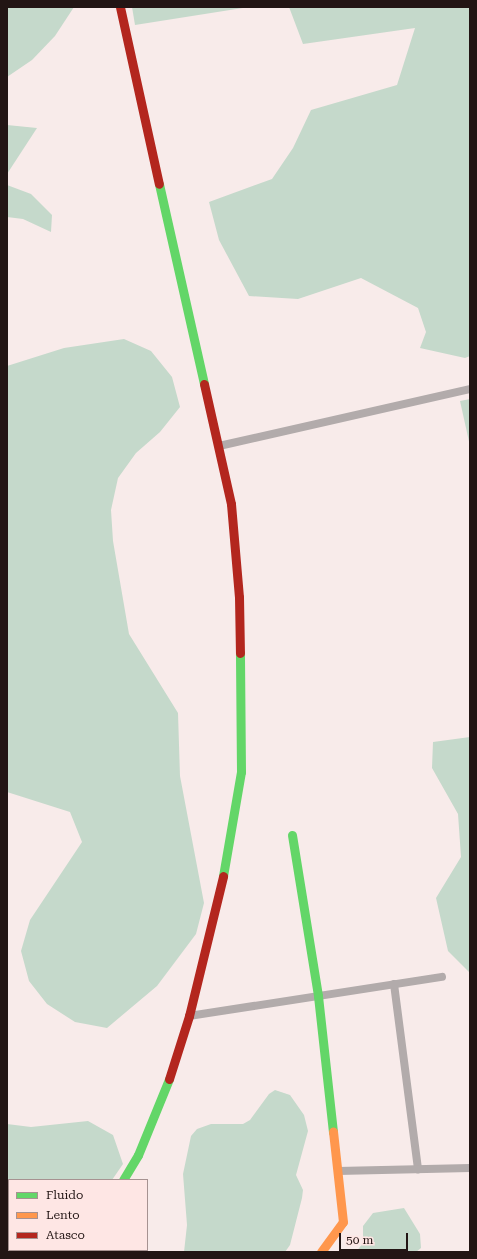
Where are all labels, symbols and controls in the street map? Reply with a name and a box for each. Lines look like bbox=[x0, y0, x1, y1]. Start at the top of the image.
legend bbox=[8, 1179, 148, 1251]
text: Fluido bbox=[46, 1188, 83, 1202]
text: Lento bbox=[46, 1208, 80, 1222]
scale bar bbox=[341, 1225, 410, 1251]
text: Atasco bbox=[46, 1228, 85, 1242]
text: 50 m bbox=[346, 1233, 373, 1247]

